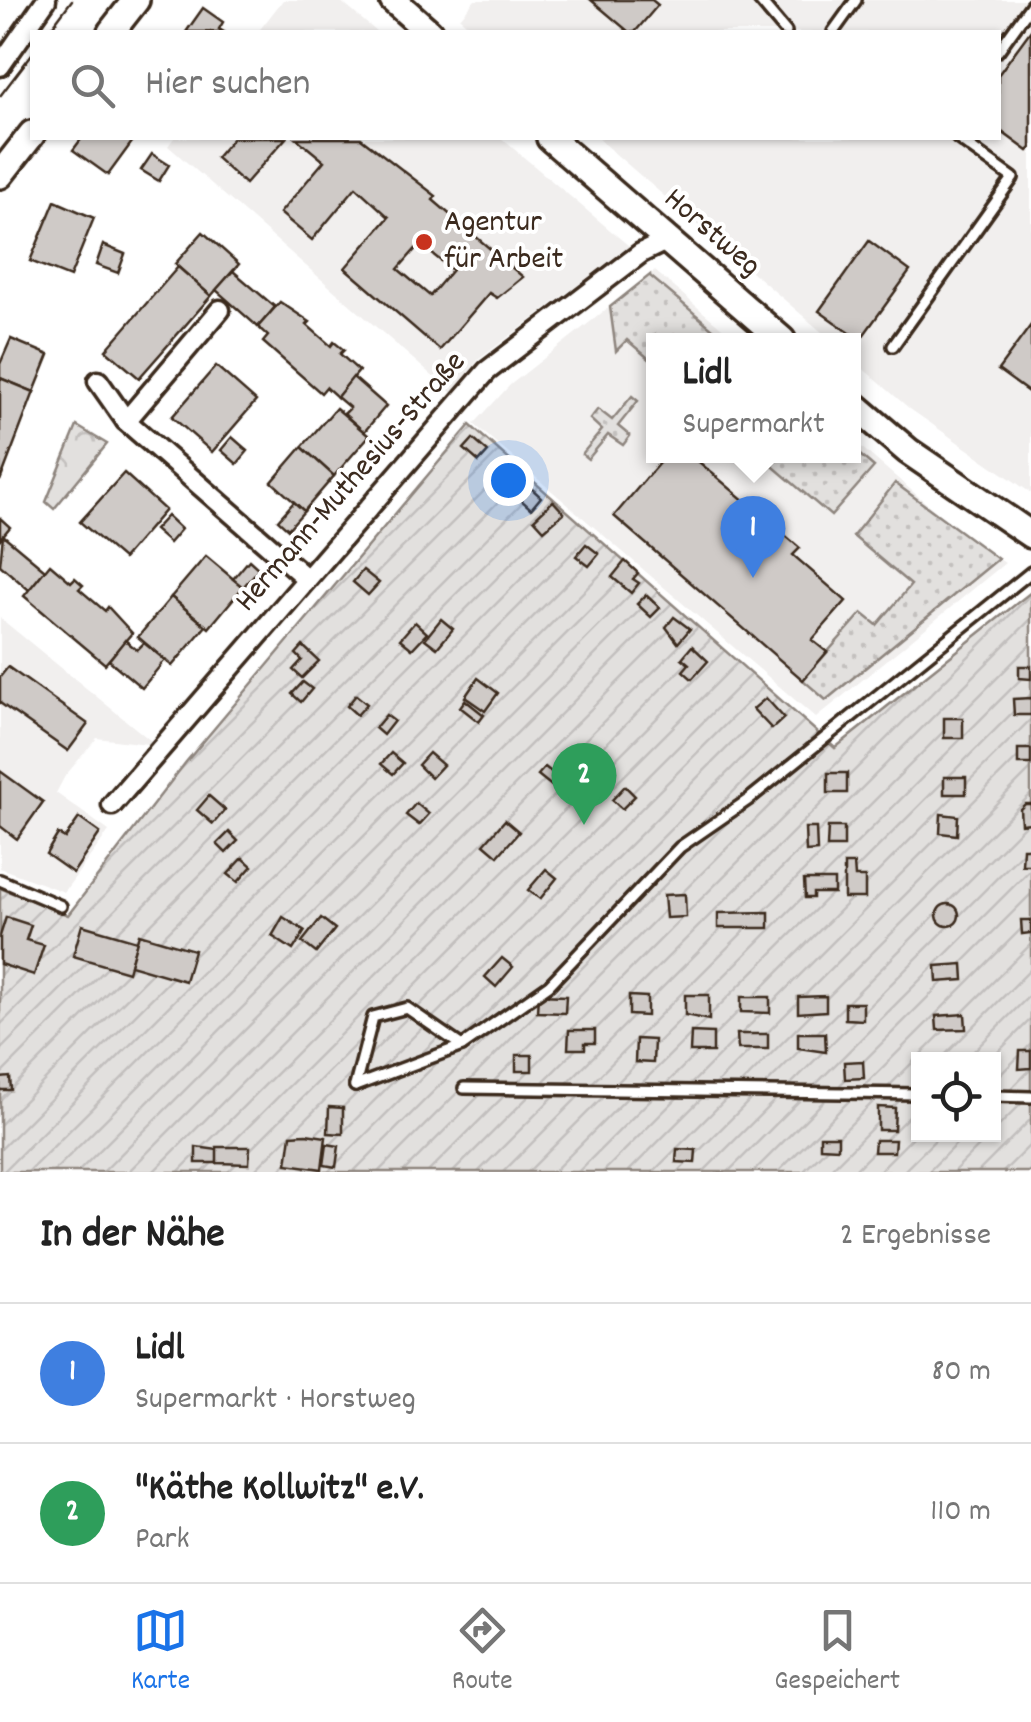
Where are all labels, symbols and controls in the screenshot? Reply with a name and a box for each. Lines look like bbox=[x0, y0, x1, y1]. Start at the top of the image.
search box bbox=[30, 30, 1001, 140]
icon: search bbox=[65, 58, 120, 113]
text: Hier suchen bbox=[145, 58, 310, 113]
street label: Horstweg bbox=[652, 178, 770, 290]
place label: Agentur für Arbeit bbox=[444, 201, 563, 284]
marker: Agentur für Arbeit bbox=[413, 231, 435, 253]
popup bbox=[646, 333, 861, 463]
street label: Hermann-Muthesius-Straße bbox=[226, 342, 478, 624]
text: Lidl bbox=[682, 348, 732, 403]
text: Supermarkt bbox=[682, 403, 825, 449]
your location bbox=[483, 455, 534, 506]
pin: 1 bbox=[720, 496, 786, 578]
pin: 2 bbox=[552, 742, 616, 825]
map controls bbox=[911, 1052, 1001, 1142]
button: locate bbox=[911, 1052, 1001, 1142]
text: In der Nähe bbox=[40, 1207, 225, 1267]
text: 2 Ergebnisse bbox=[840, 1214, 991, 1260]
text: Lidl bbox=[135, 1323, 184, 1378]
text: 1 bbox=[69, 1350, 76, 1396]
text: 80 m bbox=[931, 1350, 991, 1396]
text: Supermarkt · Horstweg bbox=[135, 1378, 416, 1424]
text: "Käthe Kollwitz" e.V. bbox=[135, 1463, 424, 1518]
text: 2 bbox=[66, 1490, 79, 1536]
text: 110 m bbox=[930, 1490, 991, 1536]
text: Park bbox=[135, 1518, 190, 1564]
tab: Karte bbox=[131, 1603, 190, 1703]
tab: Route bbox=[452, 1603, 513, 1703]
tab: Gespeichert bbox=[774, 1603, 900, 1703]

